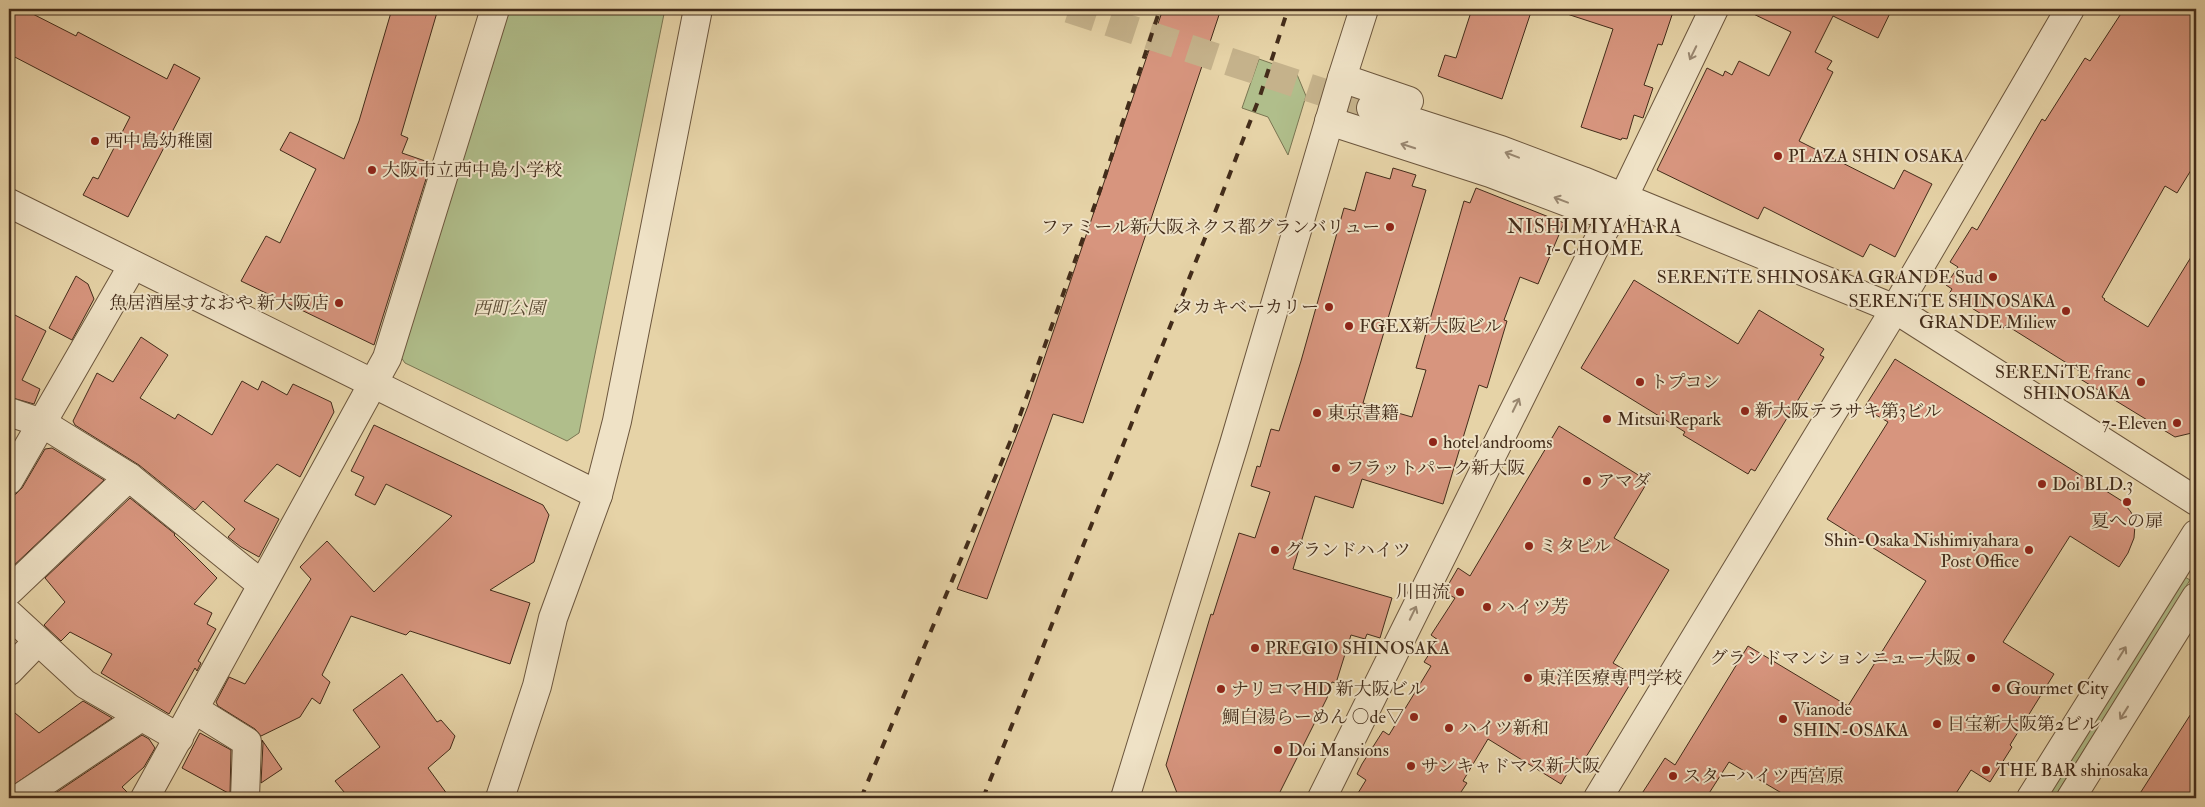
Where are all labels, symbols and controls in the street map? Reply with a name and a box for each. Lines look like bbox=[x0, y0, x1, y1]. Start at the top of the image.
one-way arrow bbox=[1688, 45, 1697, 60]
place label: 西中島幼稚園 bbox=[105, 130, 213, 153]
marker: 西中島幼稚園 bbox=[89, 135, 101, 147]
one-way arrow bbox=[1400, 141, 1416, 150]
place label: PLAZA SHIN OSAKA bbox=[1788, 145, 1965, 168]
one-way arrow bbox=[1505, 150, 1520, 159]
marker: PLAZA SHIN OSAKA bbox=[1772, 150, 1784, 162]
place label: 大阪市立西中島小学校 bbox=[382, 159, 562, 182]
marker: 大阪市立西中島小学校 bbox=[366, 164, 378, 176]
one-way arrow bbox=[1554, 195, 1569, 204]
district label: NISHIMIYAHARA 1-CHOME bbox=[1507, 215, 1683, 261]
place label: ファミール新大阪ネクス都グランバリュー bbox=[1041, 216, 1380, 239]
marker: ファミール新大阪ネクス都グランバリュー bbox=[1384, 221, 1396, 233]
place label: SERENiTE SHINOSAKA GRANDE Sud bbox=[1657, 266, 1983, 289]
marker: SERENiTE SHINOSAKA GRANDE Sud bbox=[1987, 271, 1999, 283]
place label: SERENiTE SHINOSAKA GRANDE Miliew bbox=[1848, 290, 2057, 334]
place label: 魚居酒屋すなおや 新大阪店 bbox=[109, 292, 329, 315]
place label: タカキベーカリー bbox=[1175, 296, 1319, 319]
marker: 魚居酒屋すなおや 新大阪店 bbox=[333, 297, 345, 309]
park label: 西町公園 bbox=[473, 297, 548, 320]
marker: タカキベーカリー bbox=[1323, 301, 1335, 313]
marker: SERENiTE SHINOSAKA GRANDE Miliew bbox=[2060, 305, 2072, 317]
place label: FGEX新大阪ビル bbox=[1359, 315, 1502, 338]
marker: FGEX新大阪ビル bbox=[1343, 320, 1355, 332]
place label: SERENiTE franc SHINOSAKA bbox=[1995, 361, 2132, 405]
place label: トプコン bbox=[1650, 371, 1721, 394]
marker: トプコン bbox=[1634, 376, 1646, 388]
marker: SERENiTE franc SHINOSAKA bbox=[2135, 376, 2147, 388]
one-way arrow bbox=[1512, 398, 1522, 413]
place label: 新大阪テラサキ第3ビル bbox=[1755, 400, 1942, 423]
place label: 東京書籍 bbox=[1327, 402, 1399, 425]
marker: 新大阪テラサキ第3ビル bbox=[1739, 405, 1751, 417]
marker: 東京書籍 bbox=[1311, 407, 1323, 419]
place label: Mitsui Repark bbox=[1617, 408, 1721, 431]
place label: 7-Eleven bbox=[2102, 412, 2167, 435]
marker: Mitsui Repark bbox=[1601, 413, 1613, 425]
marker: 7-Eleven bbox=[2171, 417, 2183, 429]
place label: hotel androoms bbox=[1443, 431, 1552, 454]
marker: hotel androoms bbox=[1427, 436, 1439, 448]
place label: フラットパーク新大阪 bbox=[1346, 457, 1525, 480]
marker: フラットパーク新大阪 bbox=[1330, 462, 1342, 474]
place label: アマダ bbox=[1597, 470, 1651, 493]
place label: Doi BLD.3 bbox=[2052, 473, 2133, 496]
marker: アマダ bbox=[1581, 475, 1593, 487]
marker: Doi BLD.3 bbox=[2036, 478, 2048, 490]
marker: 夏への扉 bbox=[2121, 496, 2133, 508]
place label: 夏への扉 bbox=[2091, 510, 2163, 533]
place label: Shin-Osaka Nishimiyahara Post Office bbox=[1824, 529, 2020, 573]
place label: ミタビル bbox=[1539, 535, 1611, 558]
place label: グランドハイツ bbox=[1285, 539, 1411, 562]
marker: ミタビル bbox=[1523, 540, 1535, 552]
marker: グランドハイツ bbox=[1269, 544, 1281, 556]
marker: Shin-Osaka Nishimiyahara Post Office bbox=[2023, 544, 2035, 556]
place label: 川田流 bbox=[1396, 581, 1450, 604]
marker: 川田流 bbox=[1454, 586, 1466, 598]
place label: ハイツ芳 bbox=[1497, 596, 1569, 619]
marker: ハイツ芳 bbox=[1481, 601, 1493, 613]
one-way arrow bbox=[1408, 606, 1418, 621]
place label: PREGIO SHINOSAKA bbox=[1265, 637, 1451, 660]
marker: PREGIO SHINOSAKA bbox=[1249, 642, 1261, 654]
one-way arrow bbox=[2117, 646, 2127, 660]
place label: グランドマンションニュー大阪 bbox=[1710, 647, 1961, 670]
marker: グランドマンションニュー大阪 bbox=[1965, 652, 1977, 664]
place label: 東洋医療専門学校 bbox=[1538, 667, 1682, 690]
marker: 東洋医療専門学校 bbox=[1522, 672, 1534, 684]
place label: Gourmet City bbox=[2006, 677, 2109, 700]
place label: ナリコマHD 新大阪ビル bbox=[1231, 678, 1426, 701]
marker: Gourmet City bbox=[1990, 682, 2002, 694]
marker: ナリコマHD 新大阪ビル bbox=[1215, 683, 1227, 695]
place label: Vianode SHIN-OSAKA bbox=[1793, 698, 1909, 742]
one-way arrow bbox=[2119, 705, 2129, 719]
place label: 鯛白湯らーめん ○de▽ bbox=[1222, 706, 1404, 729]
marker: 鯛白湯らーめん ○de▽ bbox=[1408, 711, 1420, 723]
marker: Vianode SHIN-OSAKA bbox=[1777, 713, 1789, 725]
place label: 日宝新大阪第2ビル bbox=[1947, 713, 2100, 736]
place label: ハイツ新和 bbox=[1459, 717, 1549, 740]
marker: 日宝新大阪第2ビル bbox=[1931, 718, 1943, 730]
marker: ハイツ新和 bbox=[1443, 722, 1455, 734]
place label: Doi Mansions bbox=[1288, 739, 1389, 762]
marker: Doi Mansions bbox=[1272, 744, 1284, 756]
place label: サンキャドマス新大阪 bbox=[1421, 755, 1600, 778]
place label: THE BAR shinosaka bbox=[1996, 759, 2149, 782]
marker: サンキャドマス新大阪 bbox=[1405, 760, 1417, 772]
marker: THE BAR shinosaka bbox=[1980, 764, 1992, 776]
place label: スターハイツ西宮原 bbox=[1683, 765, 1844, 788]
marker: スターハイツ西宮原 bbox=[1667, 770, 1679, 782]

